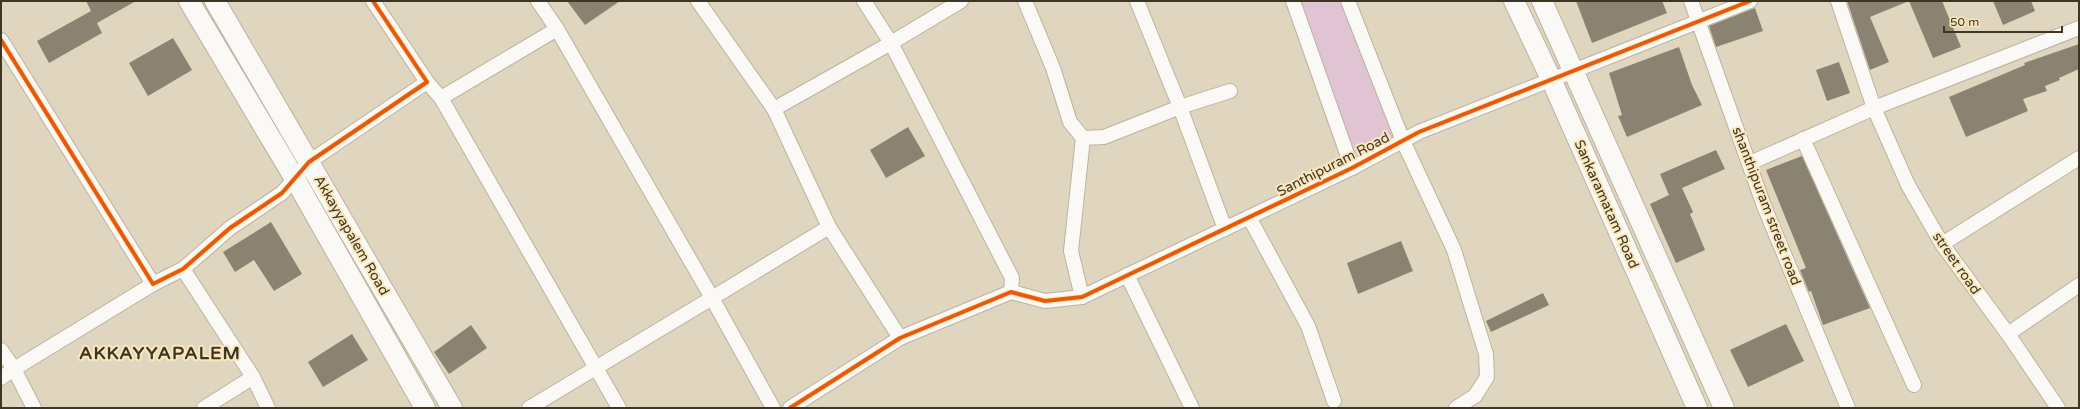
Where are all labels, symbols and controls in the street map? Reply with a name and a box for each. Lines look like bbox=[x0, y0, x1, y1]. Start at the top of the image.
scale bar bbox=[1944, 8, 2062, 34]
text: 50 m bbox=[1950, 15, 1979, 29]
street label: shanthipuram street road bbox=[1728, 125, 1805, 288]
street label: Santhipuram Road bbox=[1274, 129, 1393, 200]
street label: Sankaramatam Road bbox=[1570, 137, 1643, 271]
street label: Akkayyapalem Road bbox=[310, 172, 393, 298]
street label: street road bbox=[1929, 229, 1984, 298]
district label: AKKAYYAPALEM bbox=[79, 342, 241, 364]

